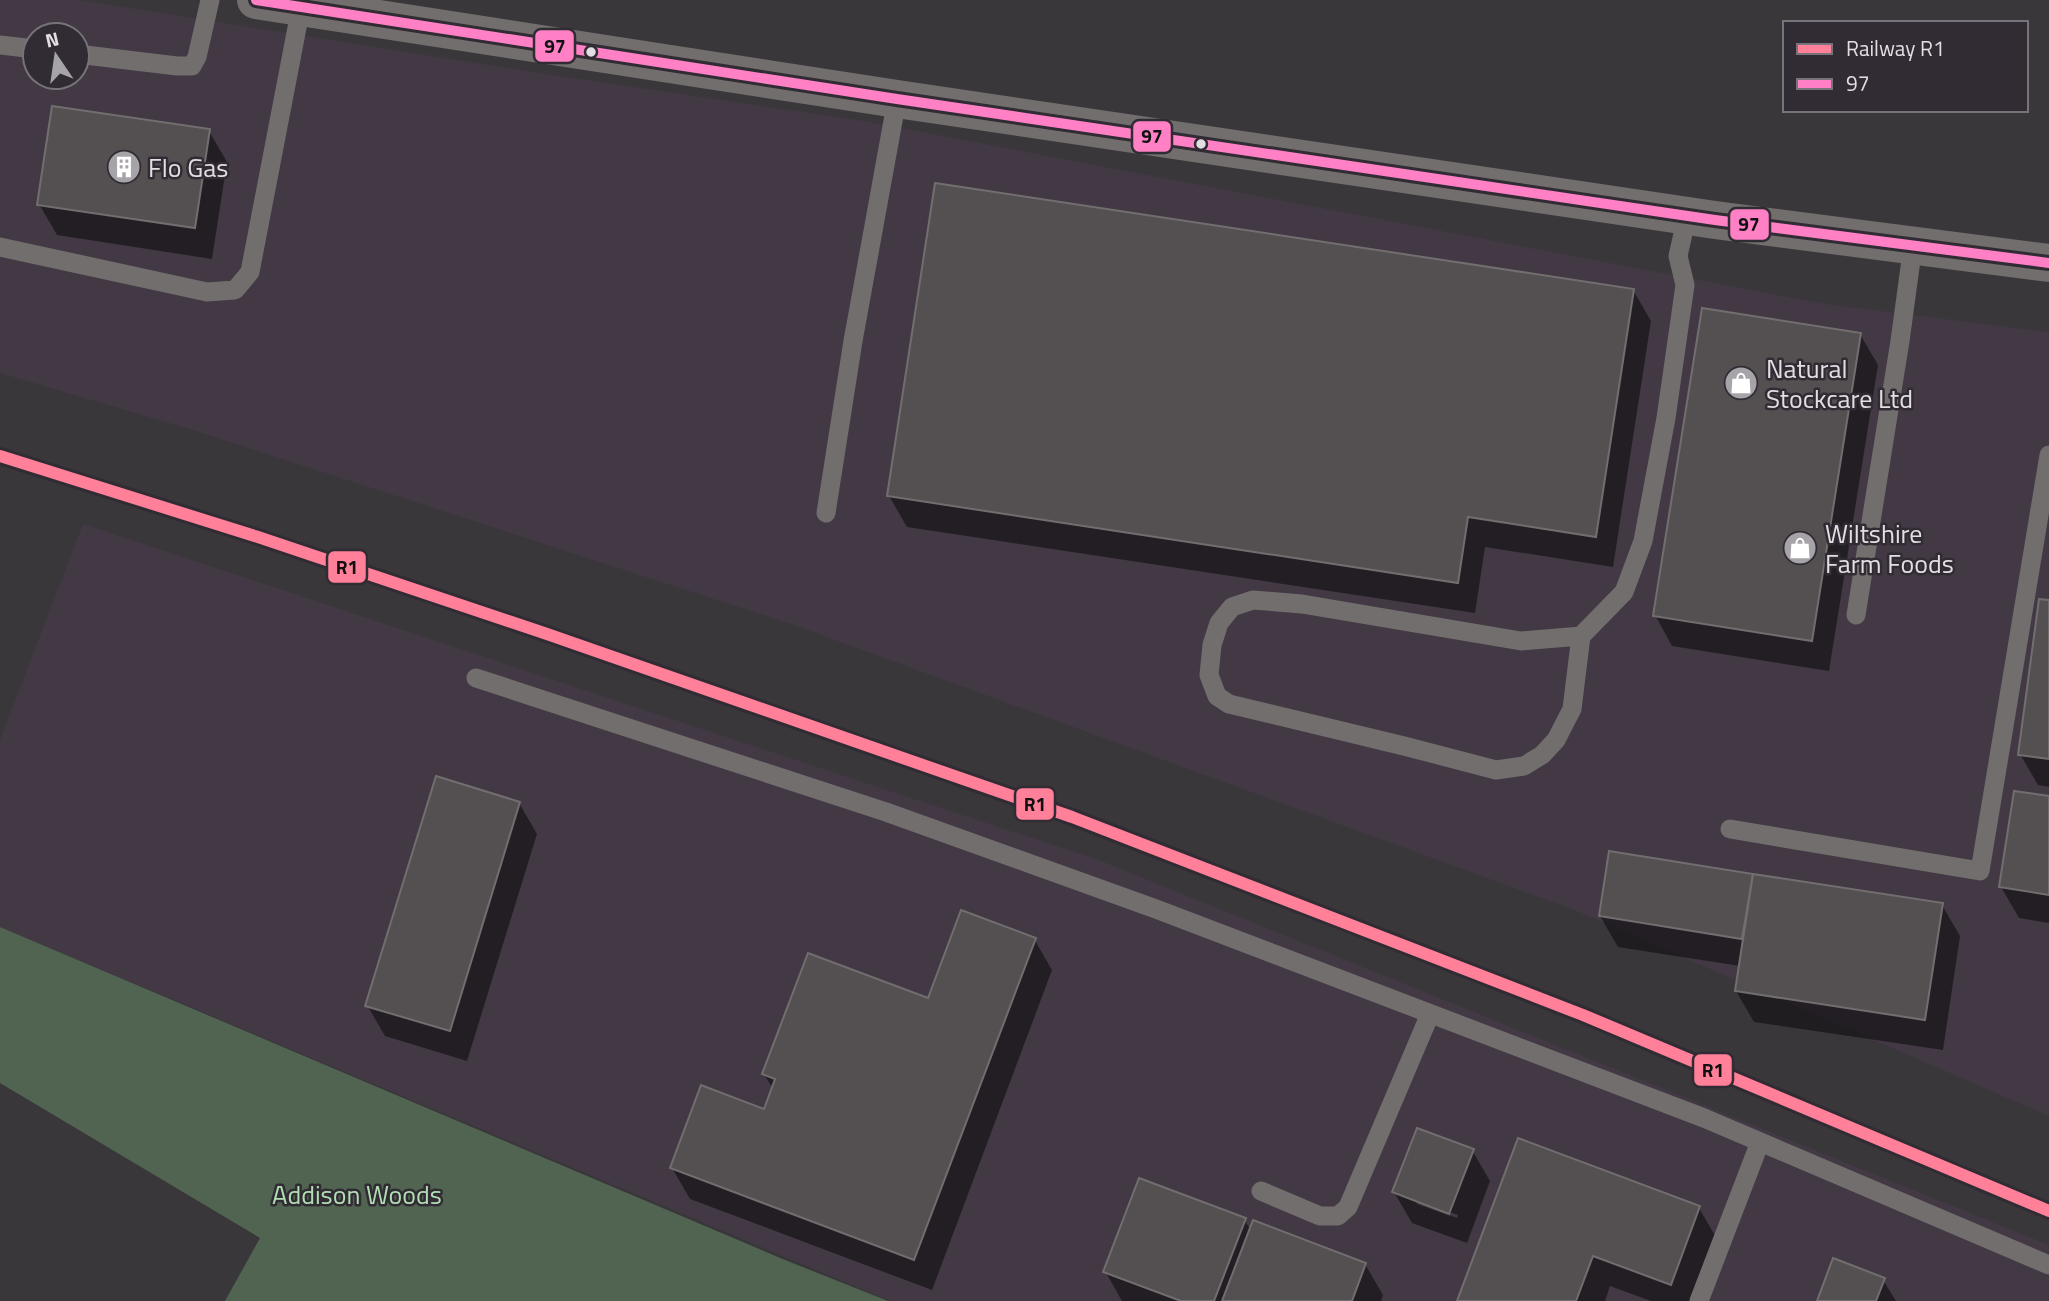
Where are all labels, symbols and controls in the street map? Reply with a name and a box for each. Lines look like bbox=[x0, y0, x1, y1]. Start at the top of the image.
north arrow bbox=[21, 21, 91, 91]
legend bbox=[1783, 21, 2028, 112]
text: N bbox=[42, 23, 62, 55]
line badge: 97 bbox=[534, 29, 575, 63]
text: 97 bbox=[544, 31, 566, 60]
text: Railway R1 bbox=[1846, 32, 1945, 64]
unlabelled marker bbox=[584, 45, 598, 59]
text: 97 bbox=[1846, 67, 1870, 99]
line badge: 97 bbox=[1132, 120, 1172, 153]
text: 97 bbox=[1141, 121, 1163, 150]
unlabelled marker bbox=[1194, 137, 1208, 151]
building icon: Flo Gas bbox=[105, 148, 143, 186]
place label: Flo Gas bbox=[148, 148, 228, 187]
line badge: 97 bbox=[1729, 208, 1770, 241]
text: 97 bbox=[1738, 209, 1760, 238]
place label: Natural Stockcare Ltd bbox=[1766, 349, 1913, 418]
shop icon: Natural Stockcare Ltd bbox=[1722, 364, 1760, 402]
place label: Wiltshire Farm Foods bbox=[1825, 514, 1954, 583]
shop icon: Wiltshire Farm Foods bbox=[1781, 529, 1819, 567]
line badge: R1 bbox=[327, 550, 367, 584]
text: R1 bbox=[336, 552, 358, 581]
line badge: R1 bbox=[1015, 787, 1055, 821]
text: R1 bbox=[1024, 789, 1046, 818]
line badge: R1 bbox=[1693, 1053, 1733, 1087]
text: R1 bbox=[1702, 1055, 1724, 1084]
park label: Addison Woods bbox=[272, 1175, 442, 1214]

